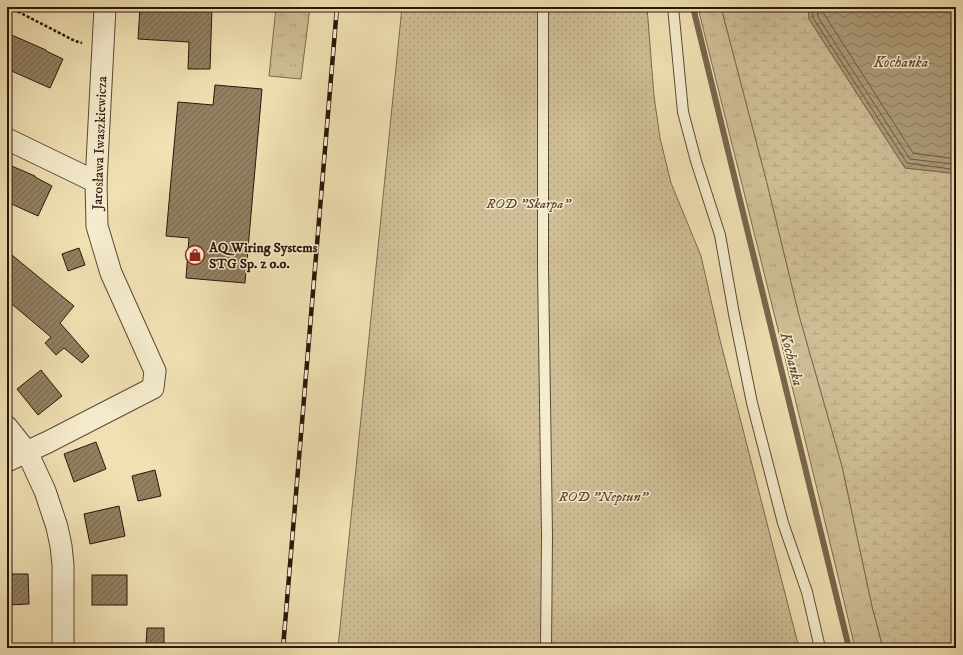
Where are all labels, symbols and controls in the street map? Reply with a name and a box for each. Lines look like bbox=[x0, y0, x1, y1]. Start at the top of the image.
water label: Kochanka bbox=[873, 53, 928, 72]
street label: Jarosława Iwaszkiewicza bbox=[89, 76, 111, 212]
park label: ROD "Skarpa" bbox=[485, 195, 572, 213]
place label: AQ Wiring Systems STG Sp. z o.o. bbox=[208, 239, 318, 273]
shop icon: AQ Wiring Systems STG Sp. z o.o. bbox=[184, 244, 206, 266]
water label: Kochanka bbox=[775, 329, 807, 388]
park label: ROD "Neptun" bbox=[558, 488, 649, 506]

